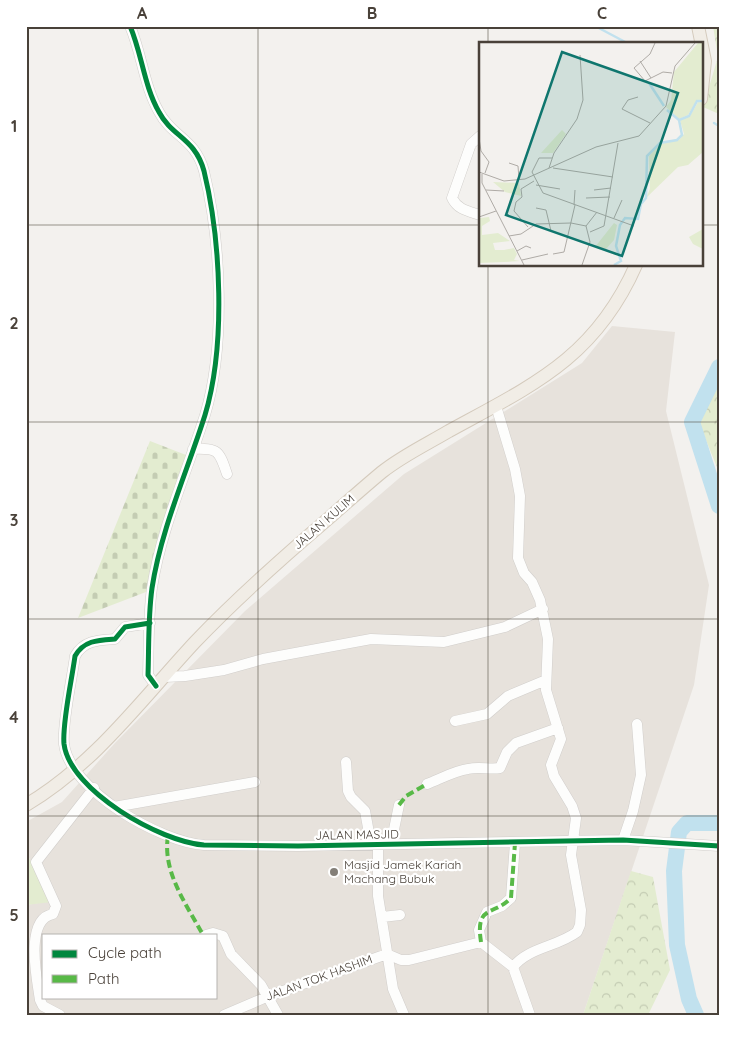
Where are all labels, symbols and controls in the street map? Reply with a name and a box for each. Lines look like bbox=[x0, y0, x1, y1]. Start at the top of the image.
text: A bbox=[137, 3, 148, 23]
text: B bbox=[367, 3, 377, 23]
text: C bbox=[597, 3, 607, 23]
inset map bbox=[479, 42, 702, 266]
text: 1 bbox=[11, 116, 17, 136]
text: 2 bbox=[9, 313, 19, 333]
street label: JALAN KULIM bbox=[290, 491, 357, 552]
text: 3 bbox=[10, 510, 18, 530]
text: 4 bbox=[9, 707, 19, 727]
street label: JALAN MASJID bbox=[315, 826, 399, 843]
place label: Masjid Jamek Kariah Machang Bubuk bbox=[344, 857, 461, 886]
marker: Masjid Jamek Kariah Machang Bubuk bbox=[328, 866, 340, 878]
text: 5 bbox=[9, 905, 19, 925]
legend bbox=[42, 934, 218, 998]
text: Cycle path bbox=[88, 943, 162, 962]
street label: JALAN TOK HASHIM bbox=[263, 951, 374, 1004]
text: Path bbox=[88, 969, 120, 988]

